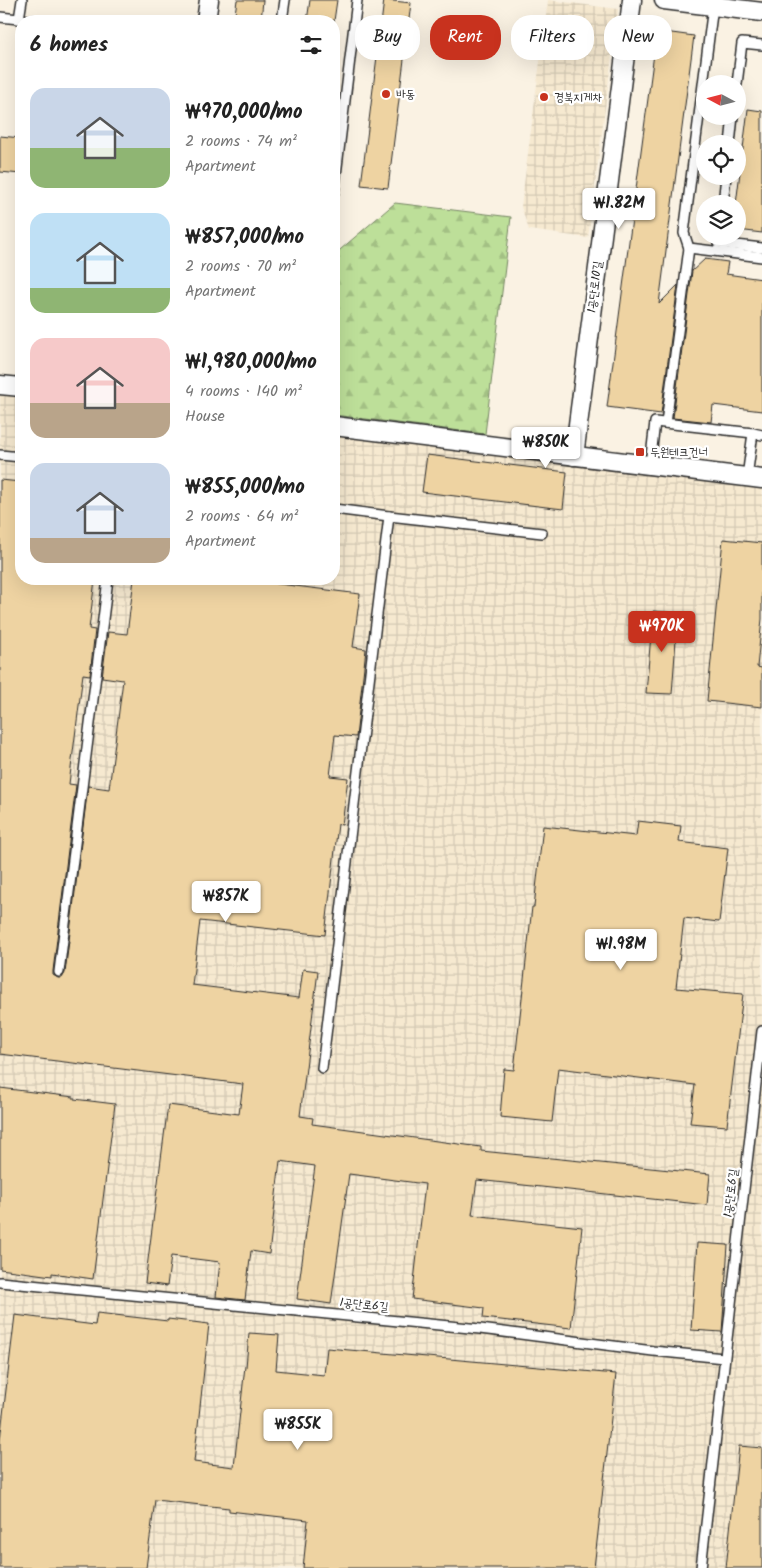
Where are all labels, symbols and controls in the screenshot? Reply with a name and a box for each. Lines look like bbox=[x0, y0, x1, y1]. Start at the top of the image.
chip: Buy bbox=[355, 15, 420, 60]
chip: Rent bbox=[430, 15, 501, 60]
chip: Filters bbox=[511, 15, 594, 60]
chip: New bbox=[604, 15, 672, 60]
text: 6 homes bbox=[30, 29, 108, 62]
icon: filters bbox=[297, 31, 325, 59]
north arrow bbox=[696, 75, 746, 125]
map controls bbox=[696, 75, 746, 245]
place label: 바동 bbox=[396, 85, 415, 104]
marker: 바동 bbox=[380, 88, 392, 100]
place label: 경북지게차 bbox=[554, 88, 602, 107]
marker: 경북지게차 bbox=[538, 91, 550, 103]
text: ₩970,000/mo bbox=[185, 96, 302, 129]
icon: home bbox=[70, 108, 130, 168]
text: 2 rooms · 74 m² bbox=[185, 129, 297, 154]
button: locate bbox=[696, 135, 746, 185]
text: Apartment bbox=[185, 154, 256, 179]
pin: ₩1.82M bbox=[578, 188, 660, 230]
text: ₩1.82M bbox=[593, 191, 645, 216]
button: layers bbox=[696, 195, 746, 245]
text: ₩857,000/mo bbox=[185, 221, 304, 254]
icon: home bbox=[70, 233, 130, 293]
text: 2 rooms · 70 m² bbox=[185, 254, 296, 279]
street label: 1공단로10길 bbox=[582, 260, 608, 314]
text: Apartment bbox=[185, 279, 256, 304]
text: ₩1,980,000/mo bbox=[185, 346, 317, 379]
icon: home bbox=[70, 358, 130, 418]
text: 4 rooms · 140 m² bbox=[185, 379, 302, 404]
text: House bbox=[185, 404, 225, 429]
pin: ₩850K bbox=[511, 426, 581, 469]
text: ₩850K bbox=[522, 430, 570, 455]
place label: 두원테크건너 bbox=[650, 443, 708, 462]
marker: 두원테크건너 bbox=[634, 446, 646, 458]
text: ₩855,000/mo bbox=[185, 471, 305, 504]
icon: home bbox=[70, 483, 130, 543]
text: 2 rooms · 64 m² bbox=[185, 504, 298, 529]
text: Apartment bbox=[185, 529, 256, 554]
pin: ₩970K bbox=[627, 610, 697, 653]
text: ₩970K bbox=[639, 614, 685, 639]
pin: ₩857K bbox=[191, 880, 261, 923]
text: ₩857K bbox=[203, 884, 249, 909]
pin: ₩1.98M bbox=[580, 928, 662, 971]
text: ₩1.98M bbox=[596, 932, 646, 957]
street label: 1공단로6길 bbox=[719, 1167, 743, 1219]
street label: 1공단로6길 bbox=[339, 1293, 390, 1317]
pin: ₩855K bbox=[263, 1408, 333, 1451]
text: ₩855K bbox=[274, 1412, 322, 1437]

